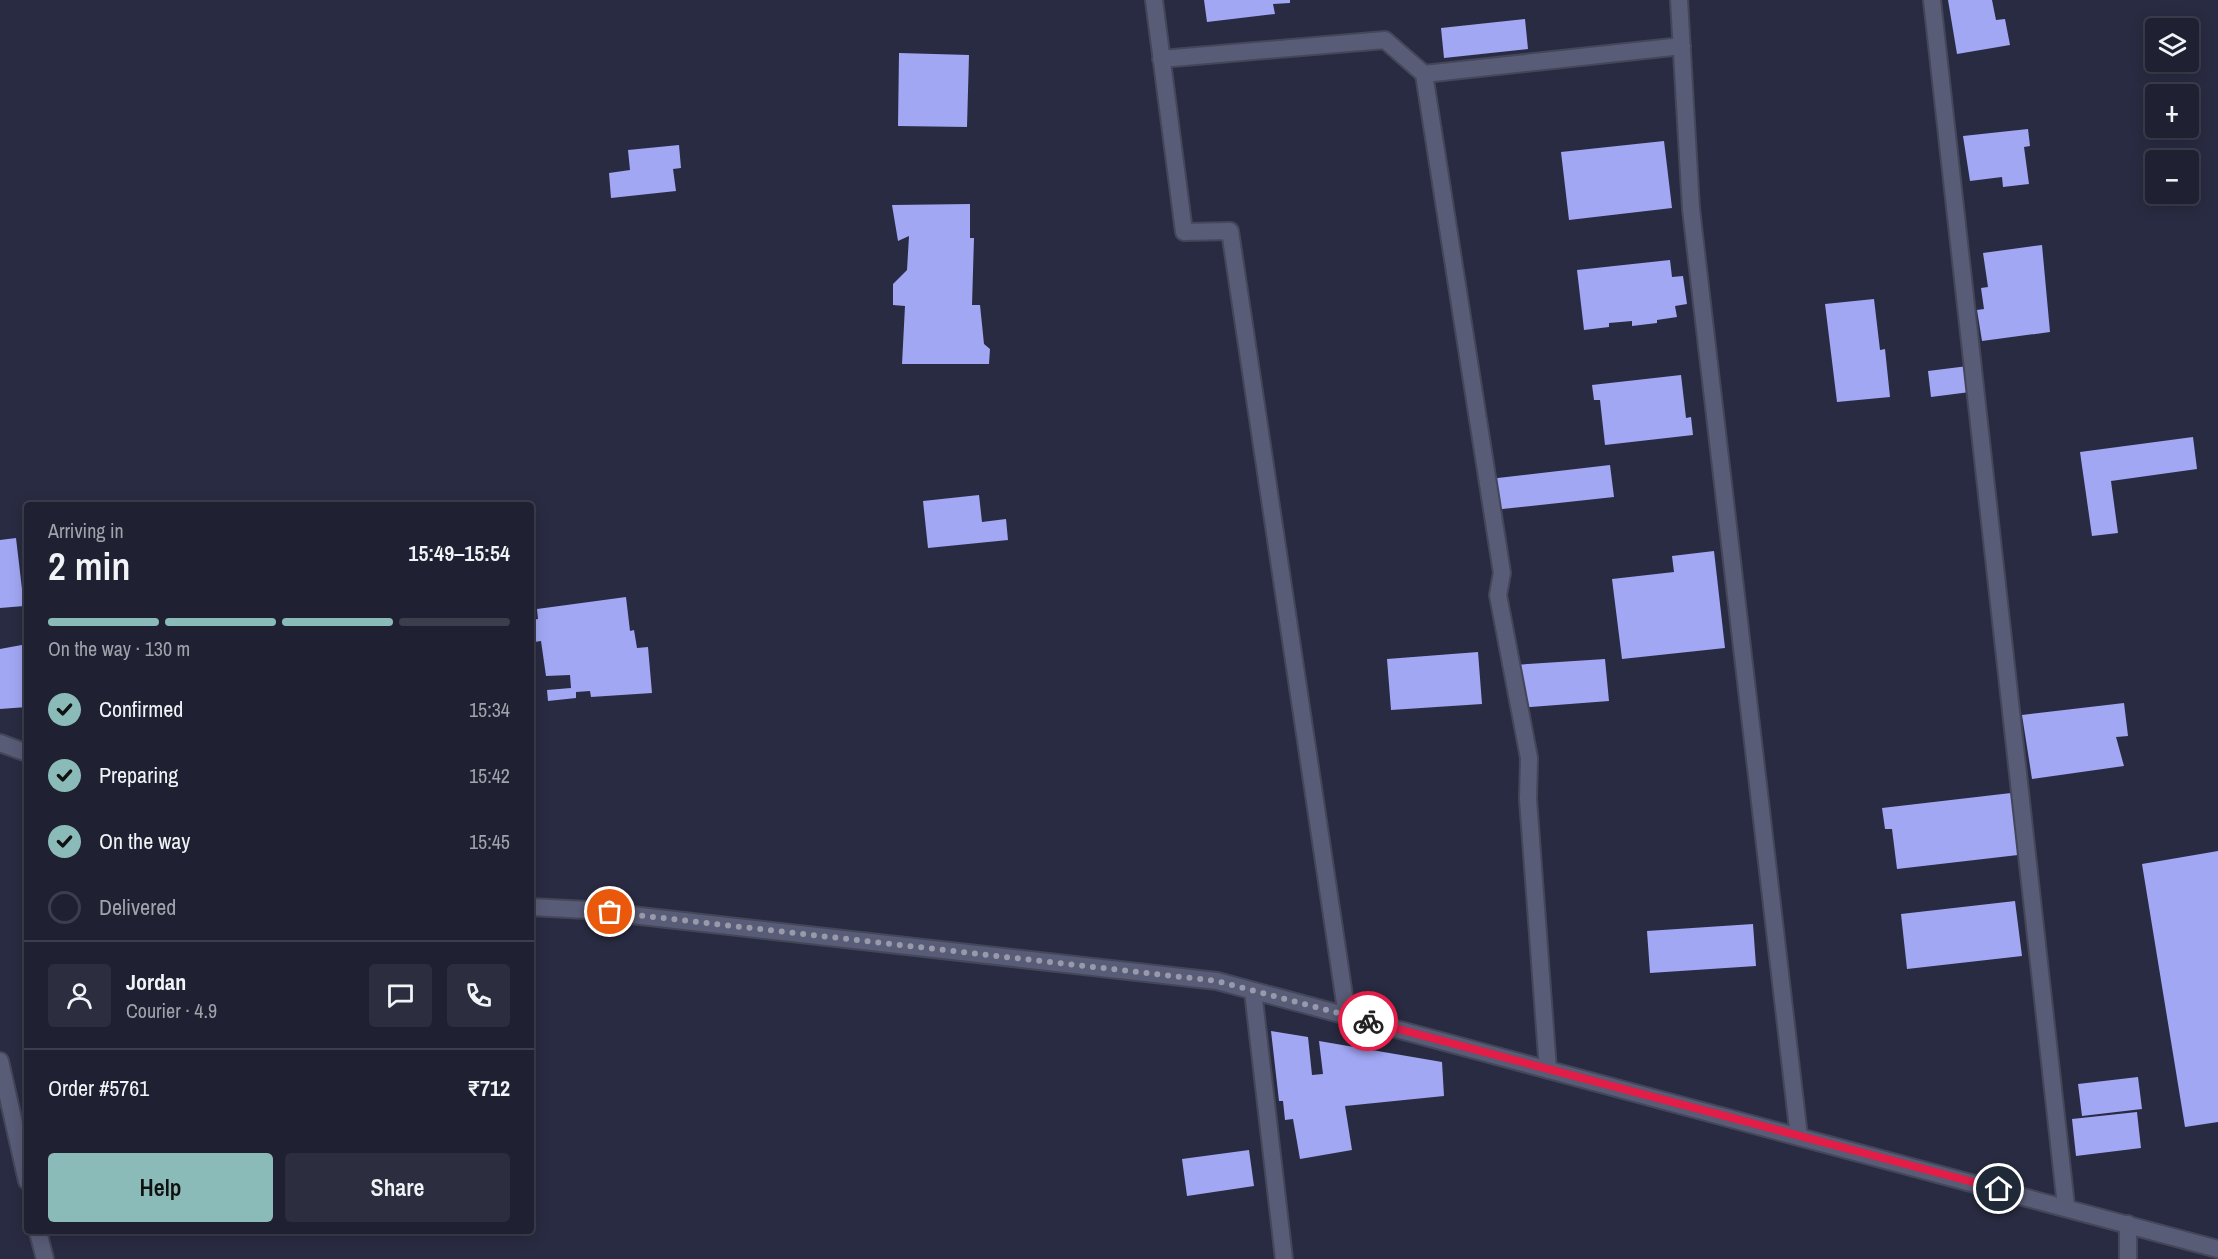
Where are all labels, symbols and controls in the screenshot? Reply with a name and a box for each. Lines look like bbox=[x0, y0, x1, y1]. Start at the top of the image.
map controls bbox=[2145, 18, 2199, 204]
button: layers bbox=[2145, 18, 2199, 72]
button: + bbox=[2145, 84, 2199, 138]
button: − bbox=[2145, 150, 2199, 204]
text: Arriving in bbox=[48, 517, 124, 544]
text: 15:49–15:54 bbox=[408, 538, 510, 568]
text: 2 min bbox=[48, 540, 130, 592]
text: On the way · 130 m bbox=[48, 635, 190, 662]
icon: check bbox=[48, 693, 81, 726]
text: Confirmed bbox=[99, 694, 183, 724]
text: 15:34 bbox=[469, 696, 510, 723]
icon: check bbox=[48, 759, 81, 792]
text: Preparing bbox=[99, 760, 178, 790]
text: 15:42 bbox=[469, 762, 510, 789]
icon: check bbox=[48, 825, 81, 858]
text: On the way bbox=[99, 826, 190, 856]
text: 15:45 bbox=[469, 828, 510, 855]
pin bbox=[584, 886, 635, 937]
text: Delivered bbox=[99, 892, 176, 922]
icon: bag bbox=[593, 895, 626, 928]
button: person bbox=[48, 964, 111, 1027]
button: chat bbox=[369, 964, 432, 1027]
button: phone bbox=[447, 964, 510, 1027]
text: Jordan bbox=[126, 967, 186, 997]
courier bbox=[1338, 991, 1398, 1051]
text: Courier · 4.9 bbox=[126, 997, 217, 1024]
icon: bike bbox=[1352, 1005, 1385, 1038]
text: Order #5761 bbox=[48, 1073, 149, 1103]
text: ₹712 bbox=[467, 1073, 510, 1103]
button: Help bbox=[48, 1153, 273, 1222]
button: Share bbox=[285, 1153, 510, 1222]
pin bbox=[1973, 1163, 2024, 1214]
icon: home bbox=[1982, 1172, 2015, 1205]

